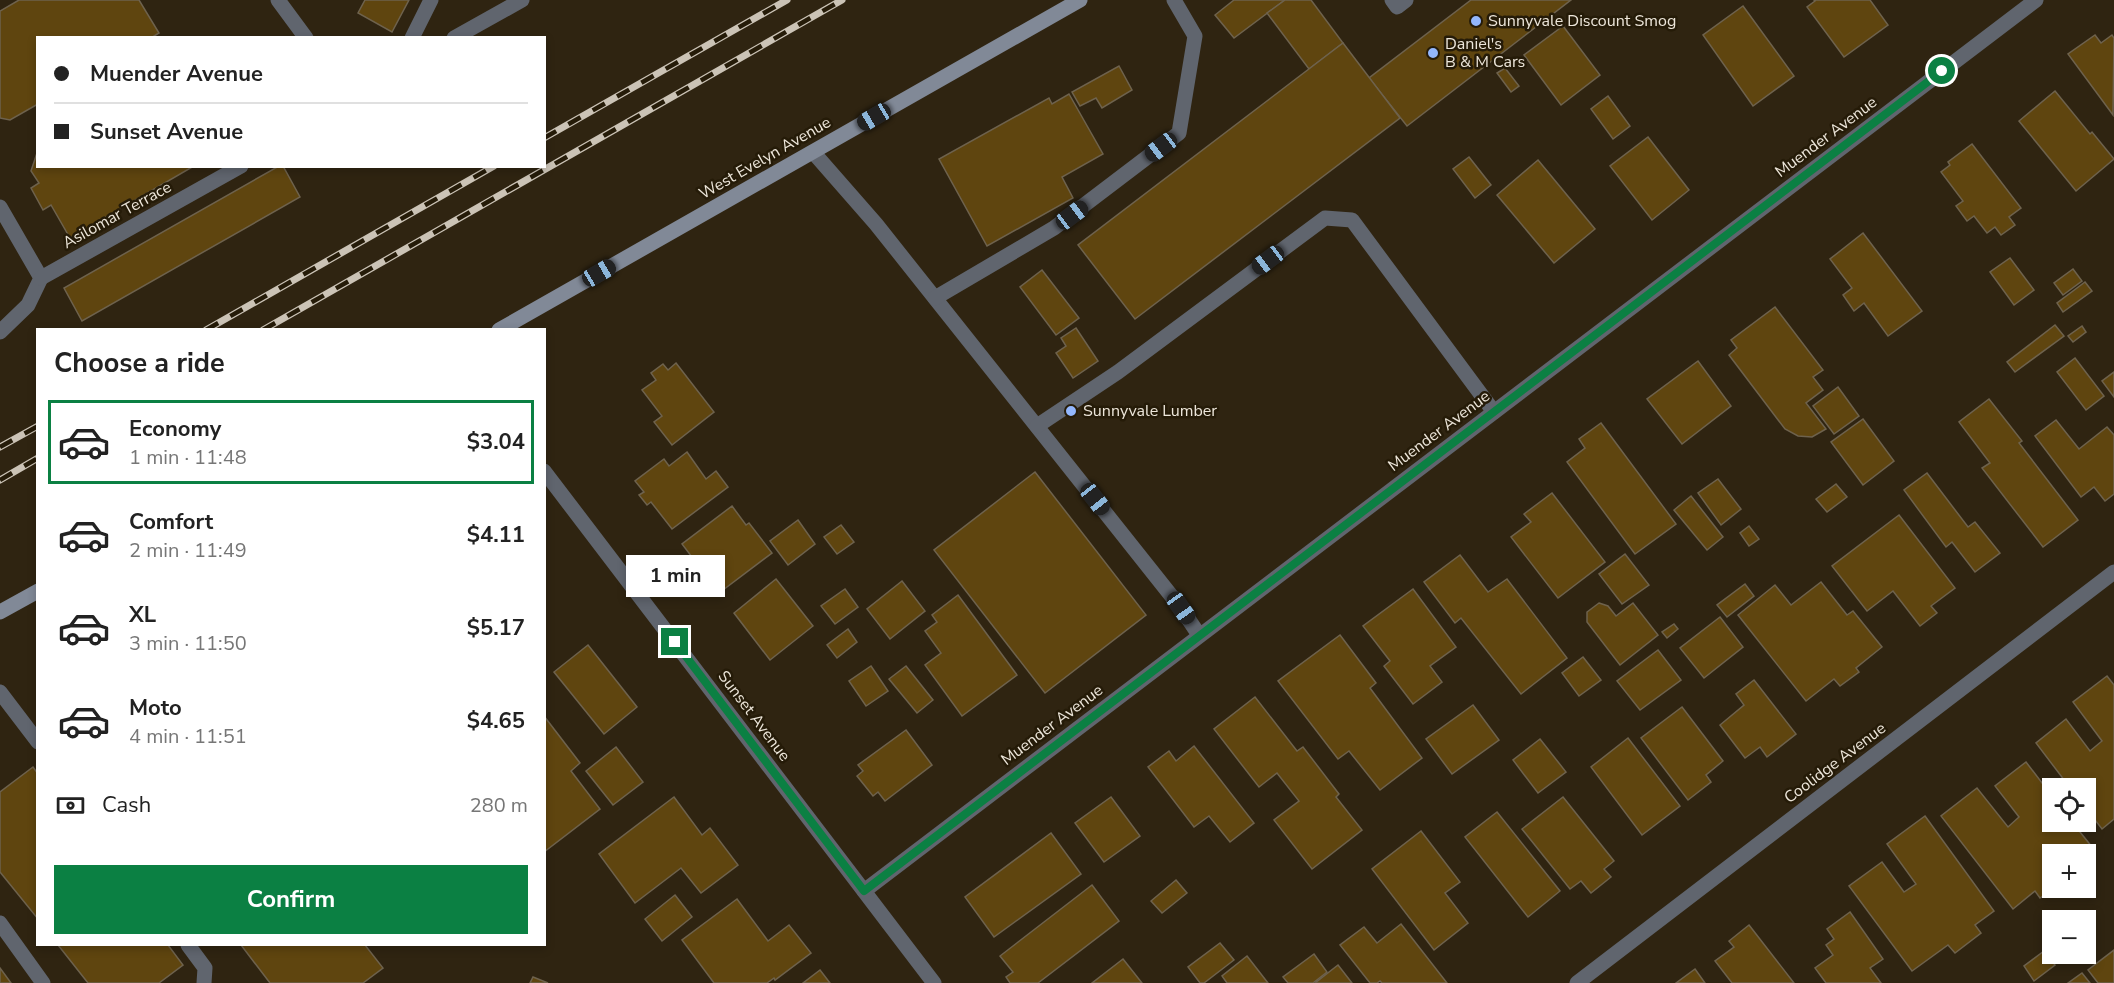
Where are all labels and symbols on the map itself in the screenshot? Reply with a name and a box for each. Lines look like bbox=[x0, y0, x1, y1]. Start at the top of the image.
place label: Sunnyvale Discount Smog bbox=[1488, 10, 1676, 32]
marker: Sunnyvale Discount Smog bbox=[1469, 14, 1483, 28]
place label: Daniel's B & M Cars bbox=[1445, 33, 1525, 73]
marker: Daniel's B & M Cars bbox=[1426, 46, 1440, 60]
route start bbox=[1928, 57, 1955, 84]
street label: Muender Avenue bbox=[1771, 91, 1881, 183]
car bbox=[854, 100, 894, 134]
street label: West Evelyn Avenue bbox=[695, 111, 835, 205]
car bbox=[1141, 129, 1181, 165]
street label: Asilomar Terrace bbox=[59, 176, 175, 254]
car bbox=[1052, 197, 1092, 233]
car bbox=[1248, 242, 1288, 278]
car bbox=[579, 256, 619, 290]
street label: Muender Avenue bbox=[1384, 385, 1494, 477]
place label: Sunnyvale Lumber bbox=[1083, 400, 1217, 422]
marker: Sunnyvale Lumber bbox=[1064, 404, 1078, 418]
car bbox=[1077, 479, 1113, 519]
callout: 1 min bbox=[626, 555, 724, 597]
car bbox=[1163, 588, 1199, 628]
route end bbox=[661, 628, 688, 655]
street label: Sunset Avenue bbox=[713, 666, 795, 766]
street label: Muender Avenue bbox=[997, 679, 1107, 771]
street label: Coolidge Avenue bbox=[1780, 717, 1890, 809]

